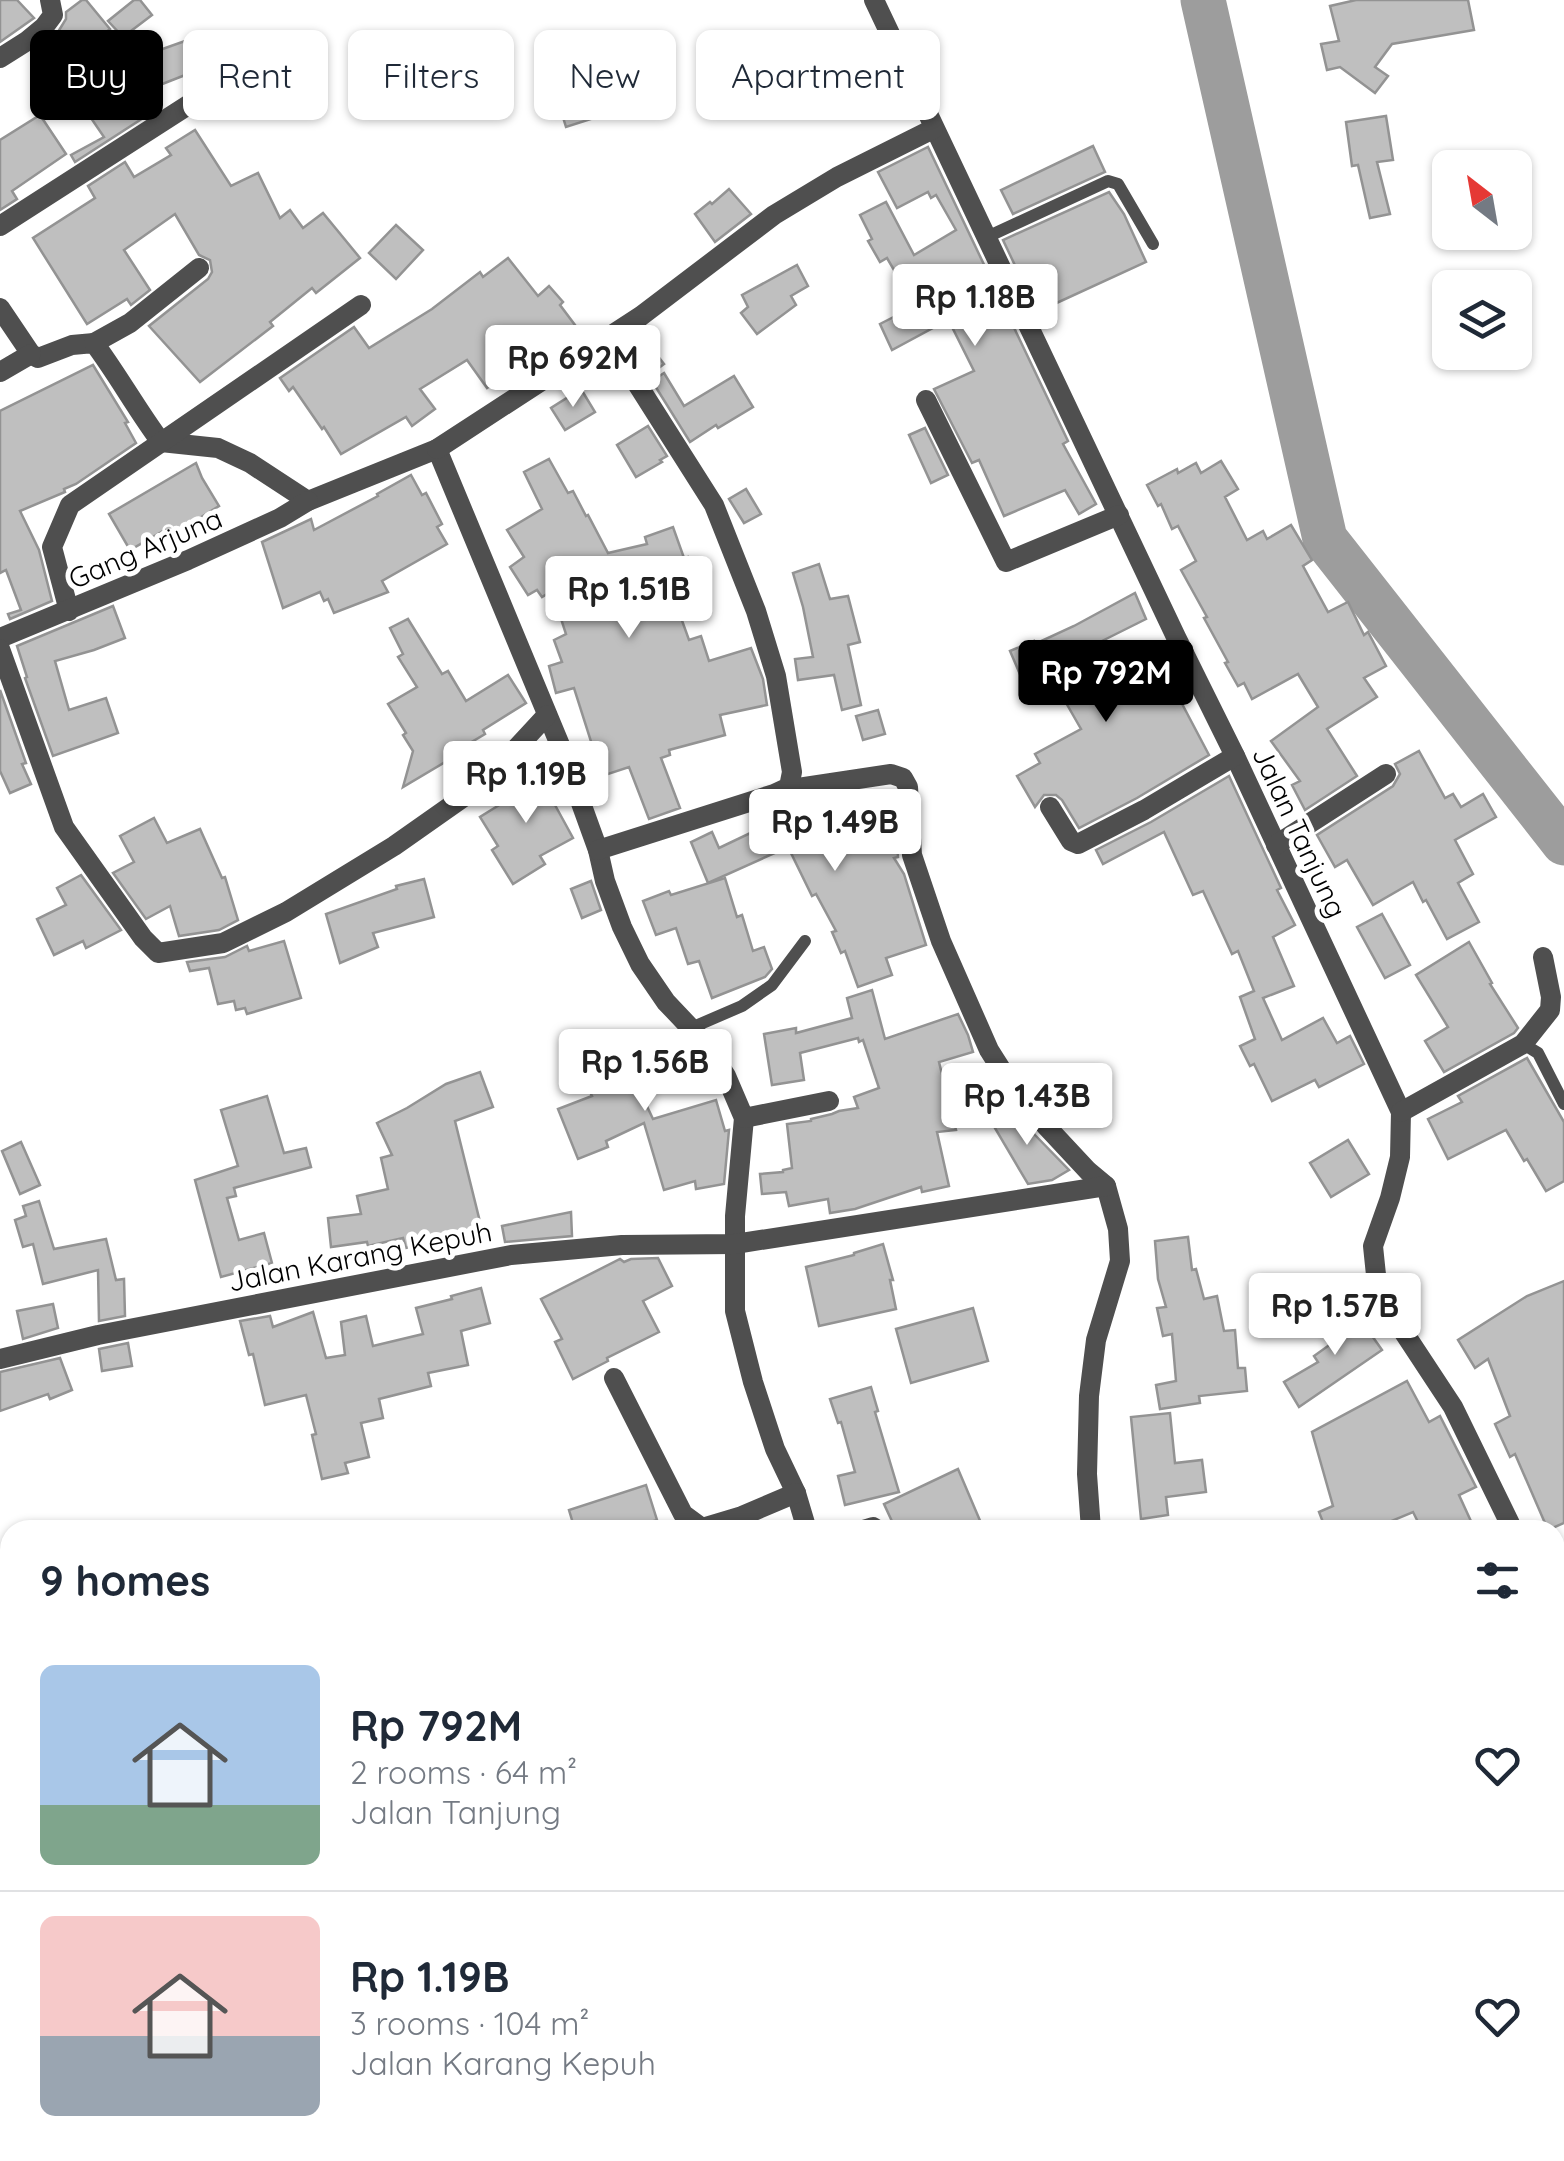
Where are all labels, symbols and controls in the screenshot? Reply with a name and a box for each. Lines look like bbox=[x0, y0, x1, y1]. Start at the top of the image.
chip: Buy bbox=[30, 30, 163, 120]
chip: Rent bbox=[183, 30, 328, 120]
chip: Filters bbox=[348, 30, 514, 120]
chip: New bbox=[534, 30, 676, 120]
chip: Apartment bbox=[696, 30, 940, 120]
north arrow bbox=[1432, 150, 1532, 250]
map controls bbox=[1432, 150, 1532, 370]
pin: Rp 1.18B bbox=[872, 264, 1078, 349]
button: layers bbox=[1432, 270, 1532, 370]
text: Rp 1.18B bbox=[915, 276, 1035, 316]
pin: Rp 692M bbox=[481, 325, 665, 410]
text: Rp 692M bbox=[507, 337, 639, 377]
street label: Gang Arjuna bbox=[63, 500, 227, 596]
pin: Rp 1.51B bbox=[526, 556, 732, 641]
text: Rp 1.51B bbox=[567, 568, 691, 608]
pin: Rp 792M bbox=[1014, 640, 1198, 725]
text: Rp 792M bbox=[1040, 652, 1172, 692]
pin: Rp 1.19B bbox=[423, 741, 629, 826]
street label: Jalan Tanjung bbox=[1245, 741, 1355, 923]
text: Rp 1.19B bbox=[465, 753, 587, 793]
pin: Rp 1.49B bbox=[732, 789, 938, 874]
text: Rp 1.49B bbox=[771, 801, 899, 841]
pin: Rp 1.56B bbox=[542, 1029, 748, 1114]
text: Rp 1.56B bbox=[581, 1041, 709, 1081]
pin: Rp 1.43B bbox=[924, 1063, 1130, 1148]
text: Rp 1.43B bbox=[963, 1075, 1091, 1115]
street label: Jalan Karang Kepuh bbox=[225, 1213, 495, 1299]
pin: Rp 1.57B bbox=[1232, 1273, 1438, 1358]
text: Rp 1.57B bbox=[1271, 1285, 1399, 1325]
icon: filters bbox=[1470, 1553, 1525, 1608]
text: 9 homes bbox=[40, 1554, 210, 1607]
text: Rp 792M bbox=[350, 1699, 522, 1752]
icon: home bbox=[120, 1705, 240, 1825]
icon: heart bbox=[1470, 1738, 1525, 1793]
text: 2 rooms · 64 m² bbox=[350, 1752, 577, 1792]
text: Jalan Tanjung bbox=[350, 1792, 561, 1832]
text: Rp 1.19B bbox=[350, 1950, 509, 2003]
icon: home bbox=[120, 1956, 240, 2076]
icon: heart bbox=[1470, 1989, 1525, 2044]
text: 3 rooms · 104 m² bbox=[350, 2003, 590, 2043]
text: Jalan Karang Kepuh bbox=[350, 2043, 656, 2083]

